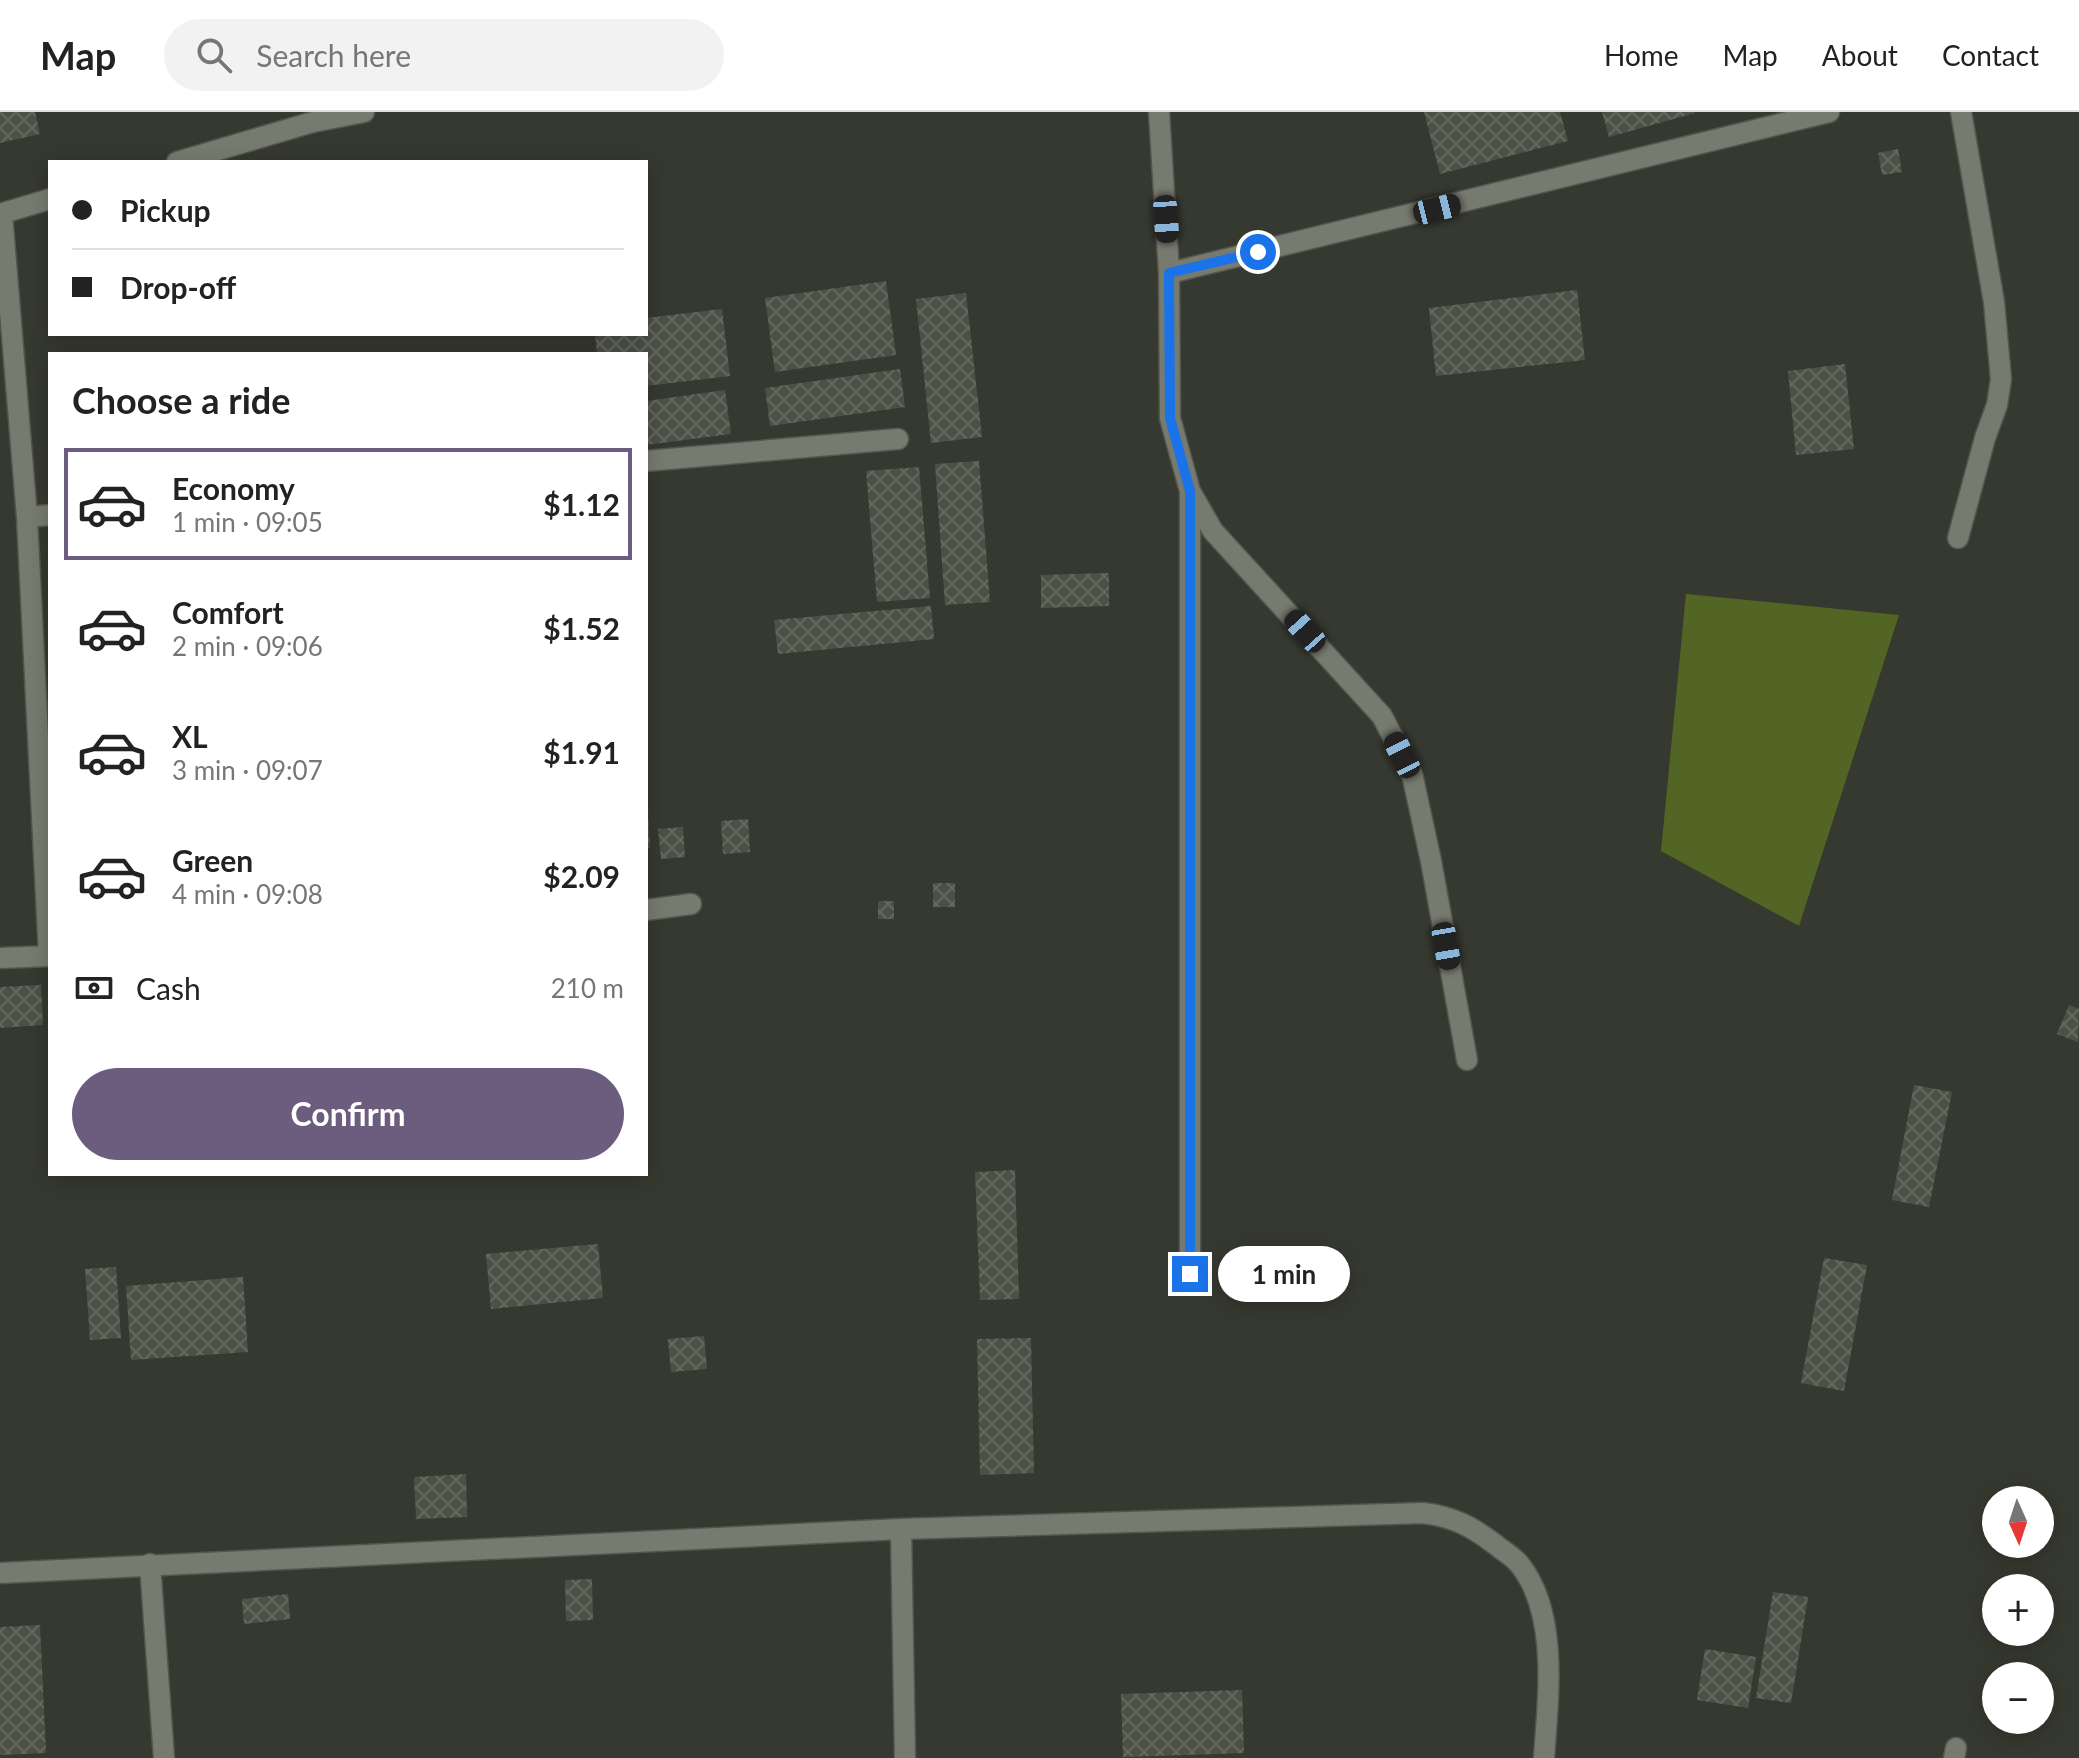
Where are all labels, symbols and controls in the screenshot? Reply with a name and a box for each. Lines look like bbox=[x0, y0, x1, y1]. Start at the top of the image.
search box bbox=[164, 19, 724, 91]
text: Map bbox=[40, 32, 116, 78]
icon: search bbox=[192, 33, 236, 77]
text: Search here bbox=[256, 37, 411, 73]
text: Home bbox=[1604, 38, 1679, 72]
text: Map bbox=[1723, 38, 1778, 72]
text: About bbox=[1822, 38, 1898, 72]
text: Contact bbox=[1942, 38, 2039, 72]
text: Pickup bbox=[120, 192, 211, 228]
car bbox=[1411, 192, 1463, 226]
car bbox=[1152, 194, 1180, 244]
route start bbox=[1240, 234, 1276, 270]
text: Drop-off bbox=[120, 269, 236, 305]
text: Choose a ride bbox=[72, 378, 291, 422]
icon: car bbox=[76, 468, 148, 540]
text: Economy bbox=[172, 470, 295, 506]
text: $1.12 bbox=[543, 486, 620, 522]
text: 1 min · 09:05 bbox=[172, 506, 323, 538]
icon: car bbox=[76, 592, 148, 664]
text: Comfort bbox=[172, 594, 284, 630]
car bbox=[1280, 605, 1330, 657]
text: $1.52 bbox=[543, 610, 620, 646]
text: 2 min · 09:06 bbox=[172, 630, 323, 662]
icon: car bbox=[76, 716, 148, 788]
text: XL bbox=[172, 718, 208, 754]
car bbox=[1380, 728, 1424, 782]
text: $1.91 bbox=[543, 734, 620, 770]
text: 3 min · 09:07 bbox=[172, 754, 323, 786]
icon: car bbox=[76, 840, 148, 912]
text: Green bbox=[172, 842, 253, 878]
text: $2.09 bbox=[543, 858, 620, 894]
text: 4 min · 09:08 bbox=[172, 878, 323, 910]
car bbox=[1430, 920, 1462, 972]
icon: cash bbox=[72, 966, 116, 1010]
text: Cash bbox=[136, 970, 201, 1006]
text: 210 m bbox=[551, 972, 624, 1004]
button: Confirm bbox=[72, 1068, 624, 1160]
callout: 1 min bbox=[1218, 1246, 1350, 1302]
route end bbox=[1172, 1256, 1208, 1292]
text: 1 min bbox=[1252, 1258, 1316, 1290]
north arrow bbox=[1982, 1486, 2054, 1558]
map controls bbox=[1982, 1486, 2054, 1734]
button: + bbox=[1982, 1574, 2054, 1646]
button: − bbox=[1982, 1662, 2054, 1734]

